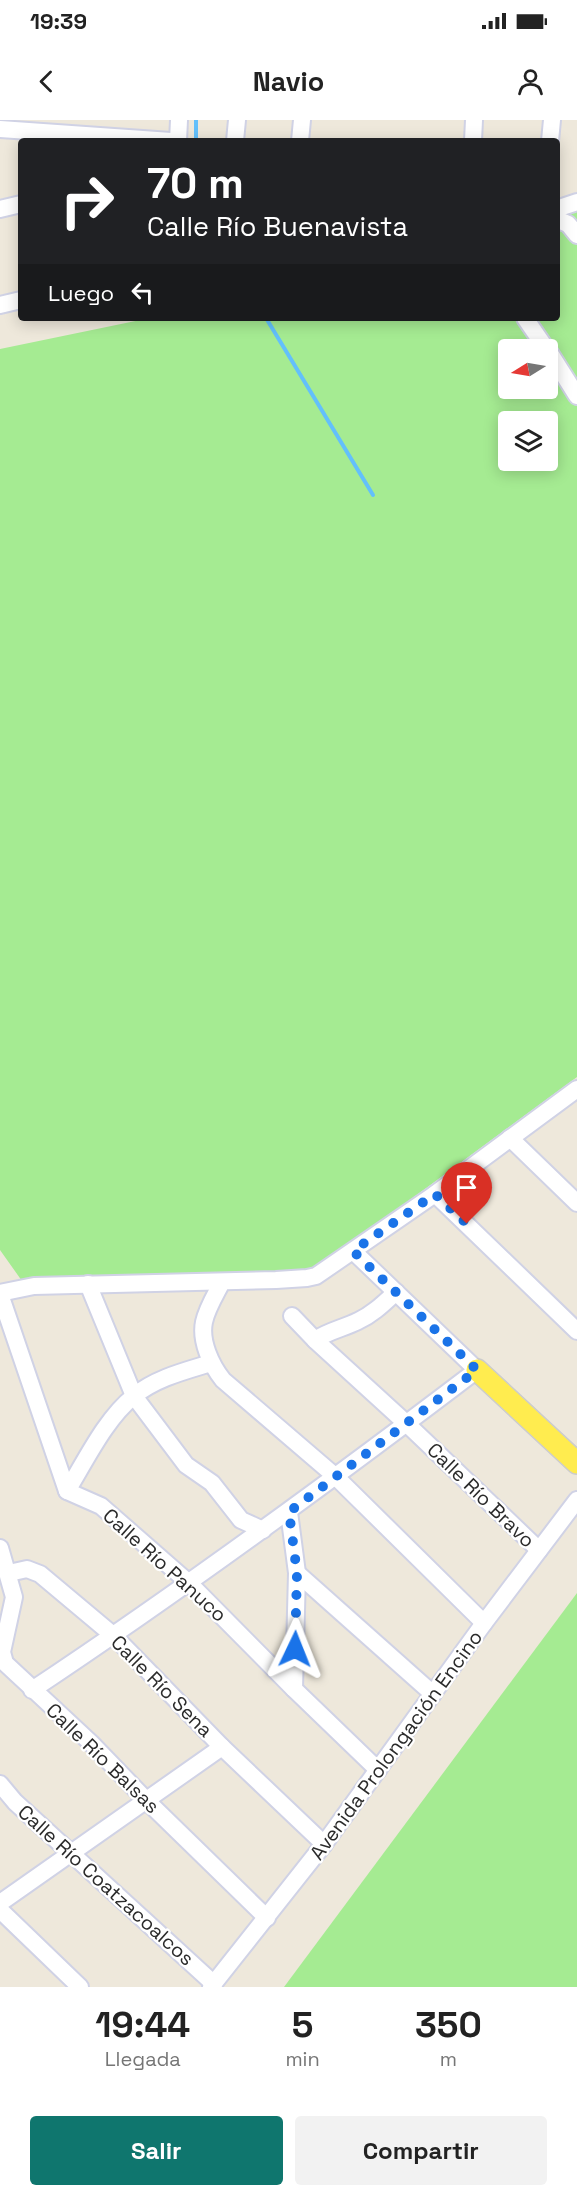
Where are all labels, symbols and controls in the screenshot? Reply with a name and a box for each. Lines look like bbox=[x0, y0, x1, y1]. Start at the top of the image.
text: 19:39 bbox=[30, 7, 87, 35]
text: Navio bbox=[253, 64, 324, 99]
icon: back bbox=[30, 65, 63, 98]
icon: person bbox=[514, 65, 547, 98]
text: 70 m bbox=[147, 157, 244, 210]
icon: right bbox=[48, 162, 126, 240]
text: Calle Río Buenavista bbox=[147, 209, 408, 244]
icon: left bbox=[126, 276, 159, 309]
text: Luego bbox=[48, 279, 114, 307]
north arrow bbox=[498, 339, 558, 399]
map controls bbox=[498, 339, 558, 471]
button: layers bbox=[498, 411, 558, 471]
pin bbox=[441, 1162, 492, 1224]
icon: arrive bbox=[450, 1171, 483, 1204]
street label: Calle Río Bravo bbox=[422, 1437, 540, 1553]
street label: Calle Río Panuco bbox=[98, 1502, 232, 1628]
position arrow bbox=[263, 1617, 327, 1681]
street label: Avenida Prolongación Encino bbox=[304, 1625, 488, 1865]
street label: Calle Río Sena bbox=[105, 1629, 219, 1743]
street label: Calle Río Balsas bbox=[41, 1697, 165, 1819]
street label: Calle Río Coatzacoalcos bbox=[12, 1799, 200, 1971]
text: 19:44 bbox=[95, 2002, 190, 2048]
text: 5 bbox=[292, 2002, 313, 2048]
text: 350 bbox=[415, 2002, 482, 2048]
text: Llegada bbox=[105, 2046, 181, 2072]
text: min bbox=[285, 2046, 320, 2072]
text: m bbox=[440, 2046, 457, 2072]
button: Salir bbox=[30, 2116, 283, 2185]
button: Compartir bbox=[295, 2116, 547, 2185]

